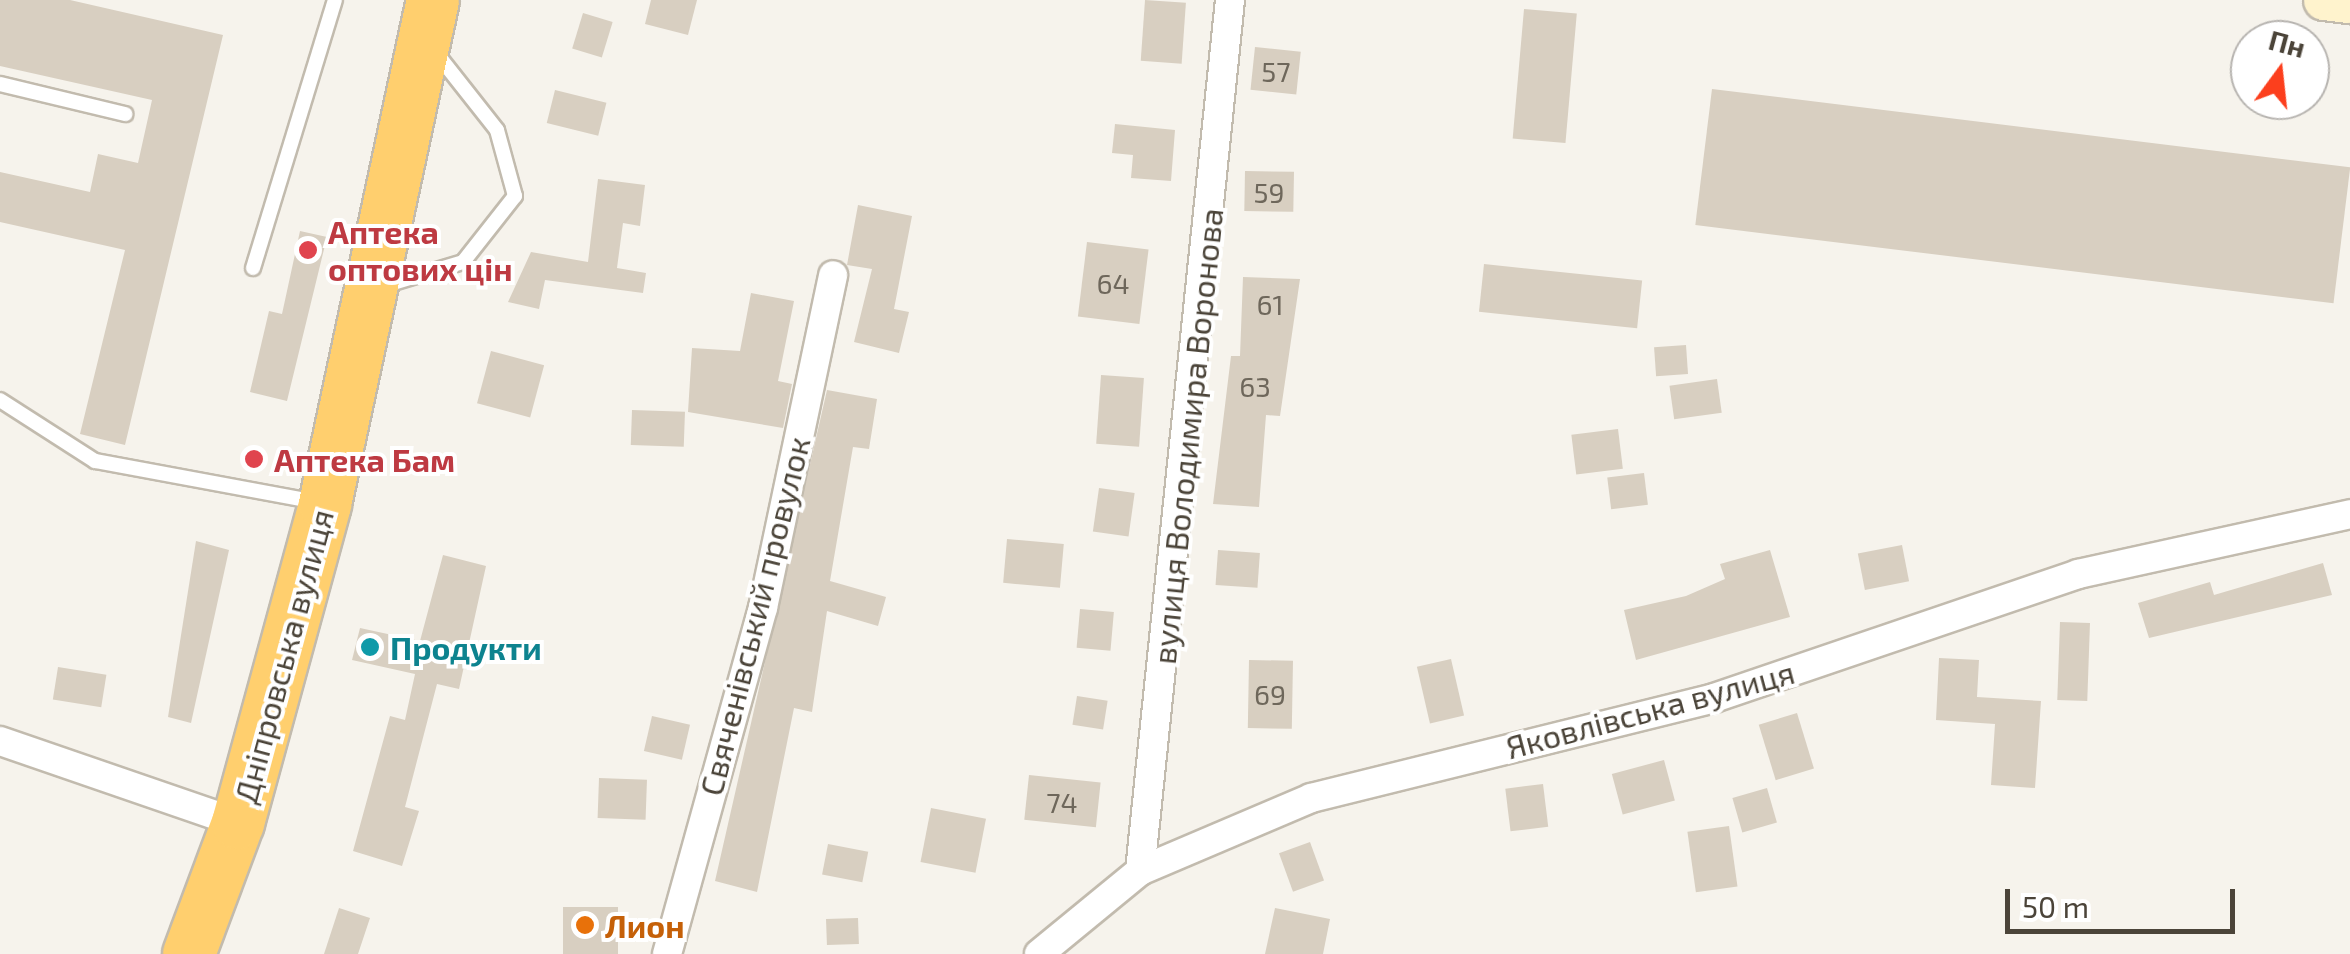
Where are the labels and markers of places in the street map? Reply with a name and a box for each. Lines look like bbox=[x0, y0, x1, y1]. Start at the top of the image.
place label: Аптека оптових цін bbox=[328, 213, 513, 288]
marker: Аптека оптових цін bbox=[297, 239, 319, 261]
place label: Аптека Бам bbox=[274, 440, 455, 478]
marker: Аптека Бам bbox=[243, 448, 265, 470]
place label: Продукти bbox=[390, 628, 542, 666]
marker: Продукти bbox=[359, 636, 381, 658]
place label: Лион bbox=[605, 906, 685, 944]
marker: Лион bbox=[574, 914, 596, 936]

